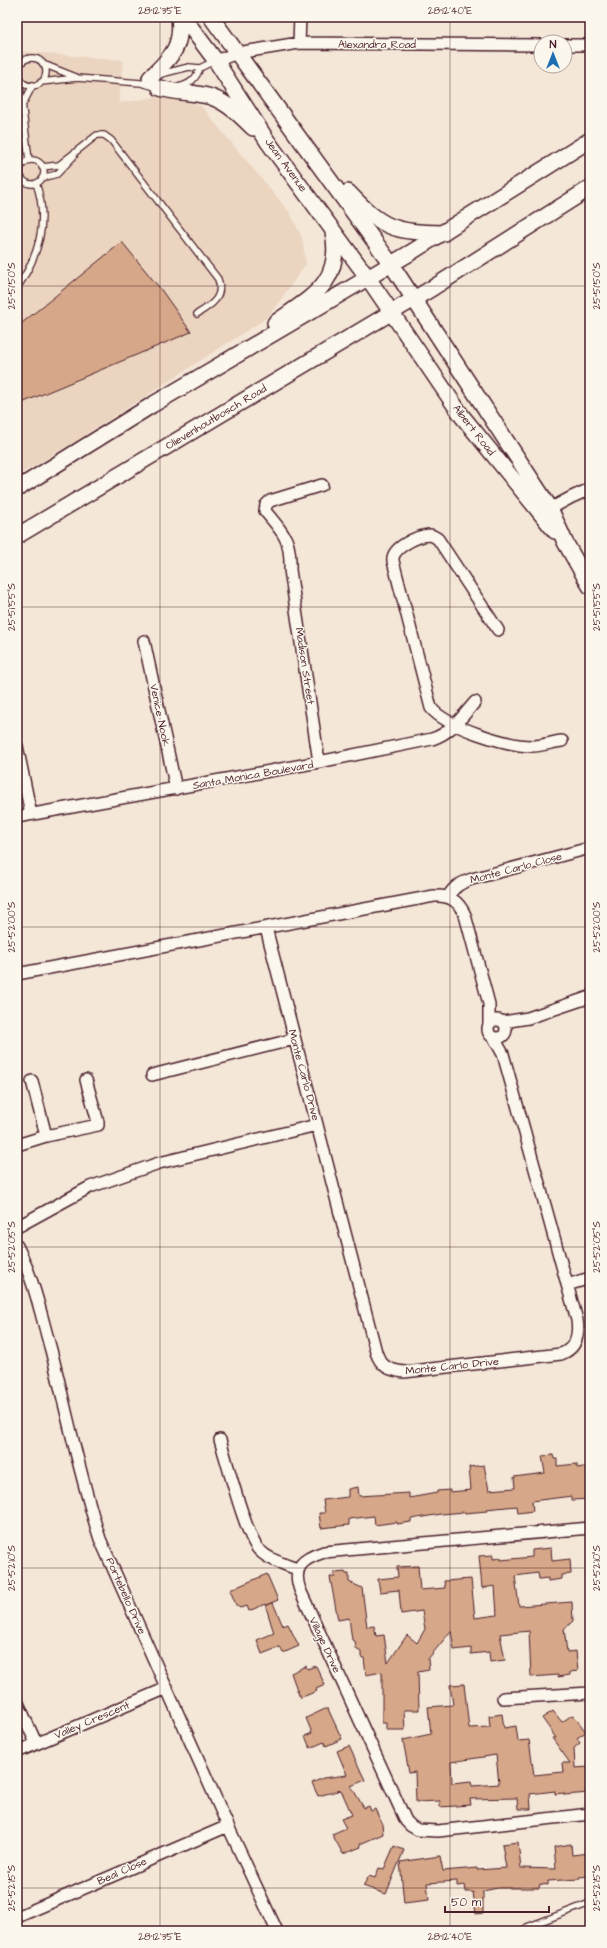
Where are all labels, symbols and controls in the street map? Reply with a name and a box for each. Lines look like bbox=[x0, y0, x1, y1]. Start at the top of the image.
text: 28°12'35"E bbox=[138, 4, 182, 18]
text: 28°12'40"E bbox=[428, 4, 472, 18]
north arrow bbox=[533, 34, 573, 74]
street label: Alexandra Road bbox=[338, 37, 416, 52]
text: N bbox=[550, 37, 557, 52]
street label: Jean Avenue bbox=[261, 135, 311, 195]
text: 25°51'50"S bbox=[5, 262, 19, 310]
text: 25°51'50"S bbox=[590, 262, 604, 310]
street label: Olievenhoutbosch Road bbox=[163, 381, 270, 453]
street label: Albert Road bbox=[449, 401, 499, 459]
text: 25°51'55"S bbox=[5, 582, 19, 631]
text: 25°51'55"S bbox=[590, 582, 604, 631]
street label: Madison Street bbox=[292, 627, 319, 706]
street label: Venice Nook bbox=[146, 682, 174, 748]
street label: Santa Monica Boulevard bbox=[191, 757, 315, 793]
street label: Monte Carlo Close bbox=[468, 849, 564, 887]
text: 25°52'00"S bbox=[5, 901, 19, 952]
text: 25°52'00"S bbox=[590, 901, 604, 952]
street label: Monte Carlo Drive bbox=[285, 1028, 323, 1122]
text: 25°52'05"S bbox=[5, 1221, 19, 1273]
text: 25°52'05"S bbox=[590, 1221, 604, 1273]
street label: Monte Carlo Drive bbox=[405, 1354, 500, 1378]
text: 25°52'10"S bbox=[5, 1545, 19, 1591]
text: 25°52'10"S bbox=[590, 1545, 604, 1591]
street label: Portebello Drive bbox=[102, 1555, 150, 1637]
street label: Village Drive bbox=[305, 1615, 345, 1676]
street label: Valley Crescent bbox=[52, 1697, 133, 1744]
street label: Beal Close bbox=[95, 1853, 149, 1889]
text: 25°52'15"S bbox=[5, 1864, 19, 1911]
text: 25°52'15"S bbox=[590, 1864, 604, 1911]
scale bar bbox=[445, 1888, 549, 1914]
text: 50 m bbox=[451, 1894, 482, 1911]
text: 28°12'35"E bbox=[138, 1930, 182, 1944]
text: 28°12'40"E bbox=[428, 1930, 472, 1944]

